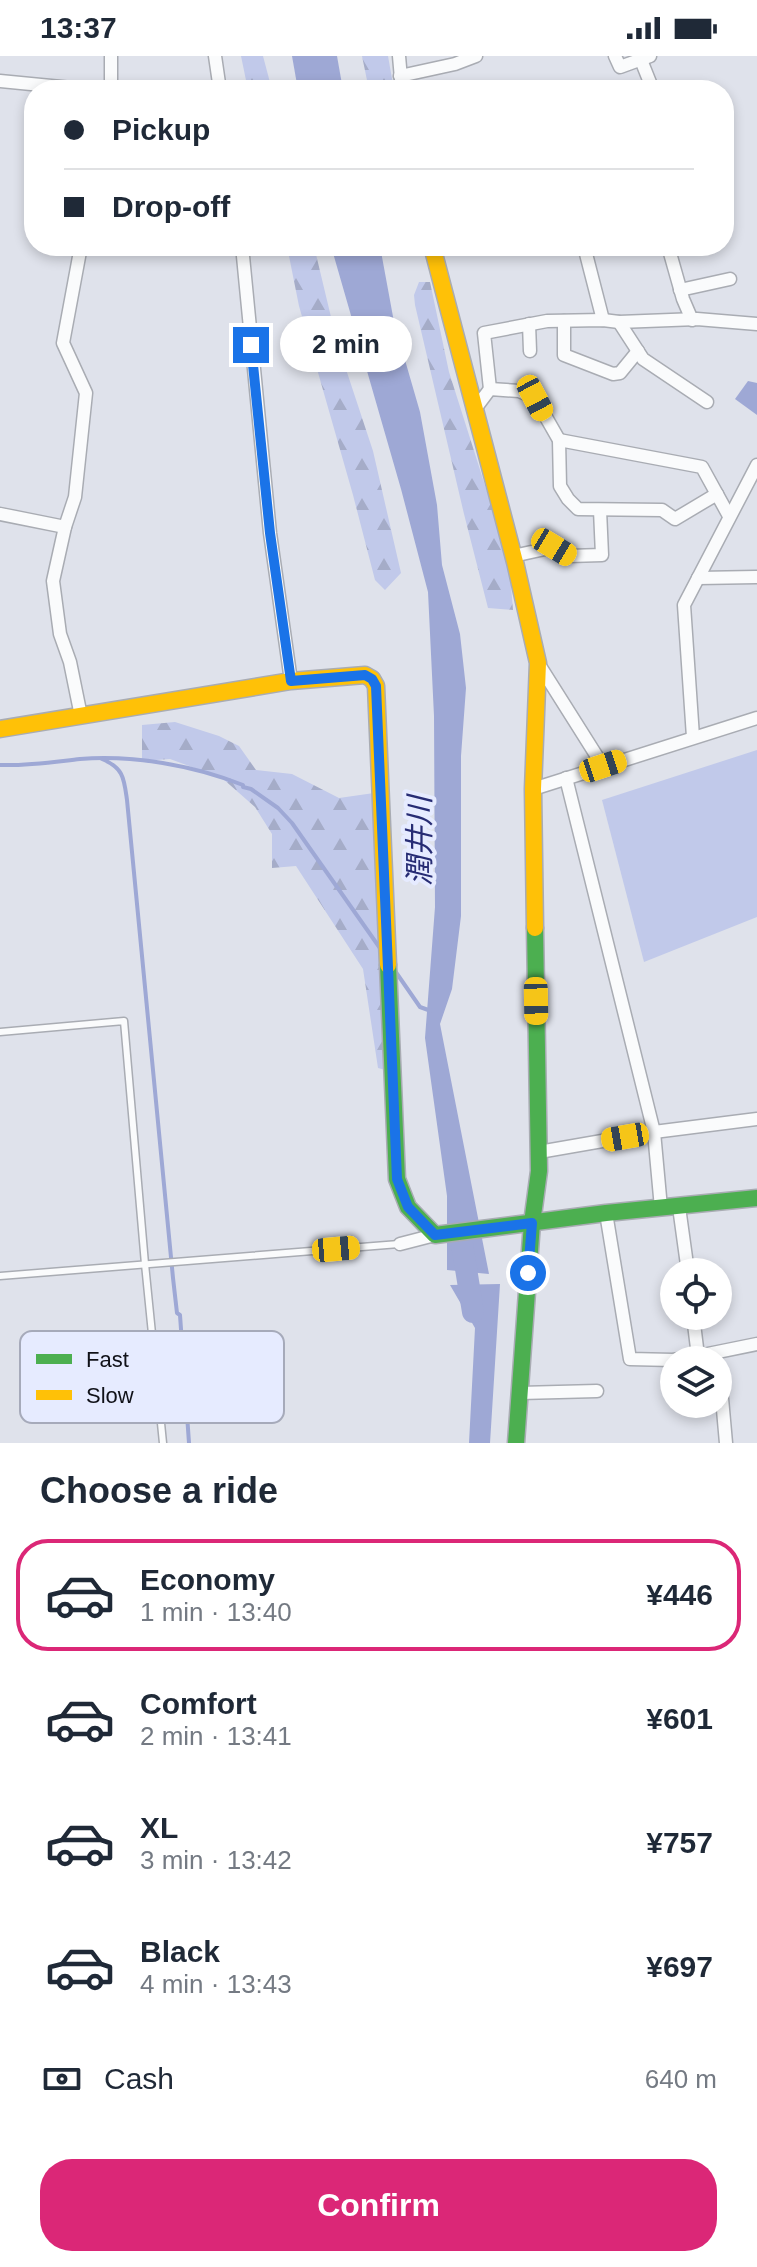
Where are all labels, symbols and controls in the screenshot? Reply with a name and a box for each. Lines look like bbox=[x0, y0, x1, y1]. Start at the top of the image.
text: 13:37 bbox=[40, 11, 117, 44]
text: Pickup bbox=[112, 113, 210, 146]
text: Drop-off bbox=[112, 190, 230, 223]
callout: 2 min bbox=[279, 317, 411, 373]
route end bbox=[233, 327, 269, 363]
text: 2 min bbox=[312, 329, 380, 359]
car bbox=[513, 371, 557, 425]
car bbox=[527, 524, 581, 570]
car bbox=[576, 747, 630, 785]
water label: 潤井川 bbox=[403, 793, 436, 886]
car bbox=[524, 977, 548, 1025]
car bbox=[599, 1121, 651, 1153]
car bbox=[311, 1235, 361, 1263]
route start bbox=[510, 1255, 546, 1291]
map controls bbox=[660, 1258, 732, 1418]
button: locate bbox=[660, 1258, 732, 1330]
legend bbox=[20, 1331, 284, 1423]
button: layers bbox=[660, 1346, 732, 1418]
text: Fast bbox=[86, 1347, 129, 1372]
text: Slow bbox=[86, 1383, 134, 1408]
text: Choose a ride bbox=[40, 1470, 278, 1511]
icon: car bbox=[44, 1559, 116, 1631]
text: Economy bbox=[140, 1563, 275, 1596]
text: ¥446 bbox=[646, 1578, 713, 1611]
text: 1 min · 13:40 bbox=[140, 1597, 292, 1627]
icon: car bbox=[44, 1683, 116, 1755]
text: Comfort bbox=[140, 1687, 257, 1720]
text: ¥601 bbox=[646, 1702, 713, 1735]
text: 2 min · 13:41 bbox=[140, 1721, 292, 1751]
icon: car bbox=[44, 1807, 116, 1879]
text: XL bbox=[140, 1811, 178, 1844]
text: ¥757 bbox=[646, 1826, 713, 1859]
text: 3 min · 13:42 bbox=[140, 1845, 292, 1875]
icon: car bbox=[44, 1931, 116, 2003]
text: Black bbox=[140, 1935, 220, 1968]
text: ¥697 bbox=[646, 1950, 713, 1983]
text: 4 min · 13:43 bbox=[140, 1969, 292, 1999]
icon: cash bbox=[40, 2057, 84, 2101]
text: Cash bbox=[104, 2062, 174, 2095]
text: 640 m bbox=[645, 2064, 717, 2094]
button: Confirm bbox=[40, 2159, 717, 2251]

